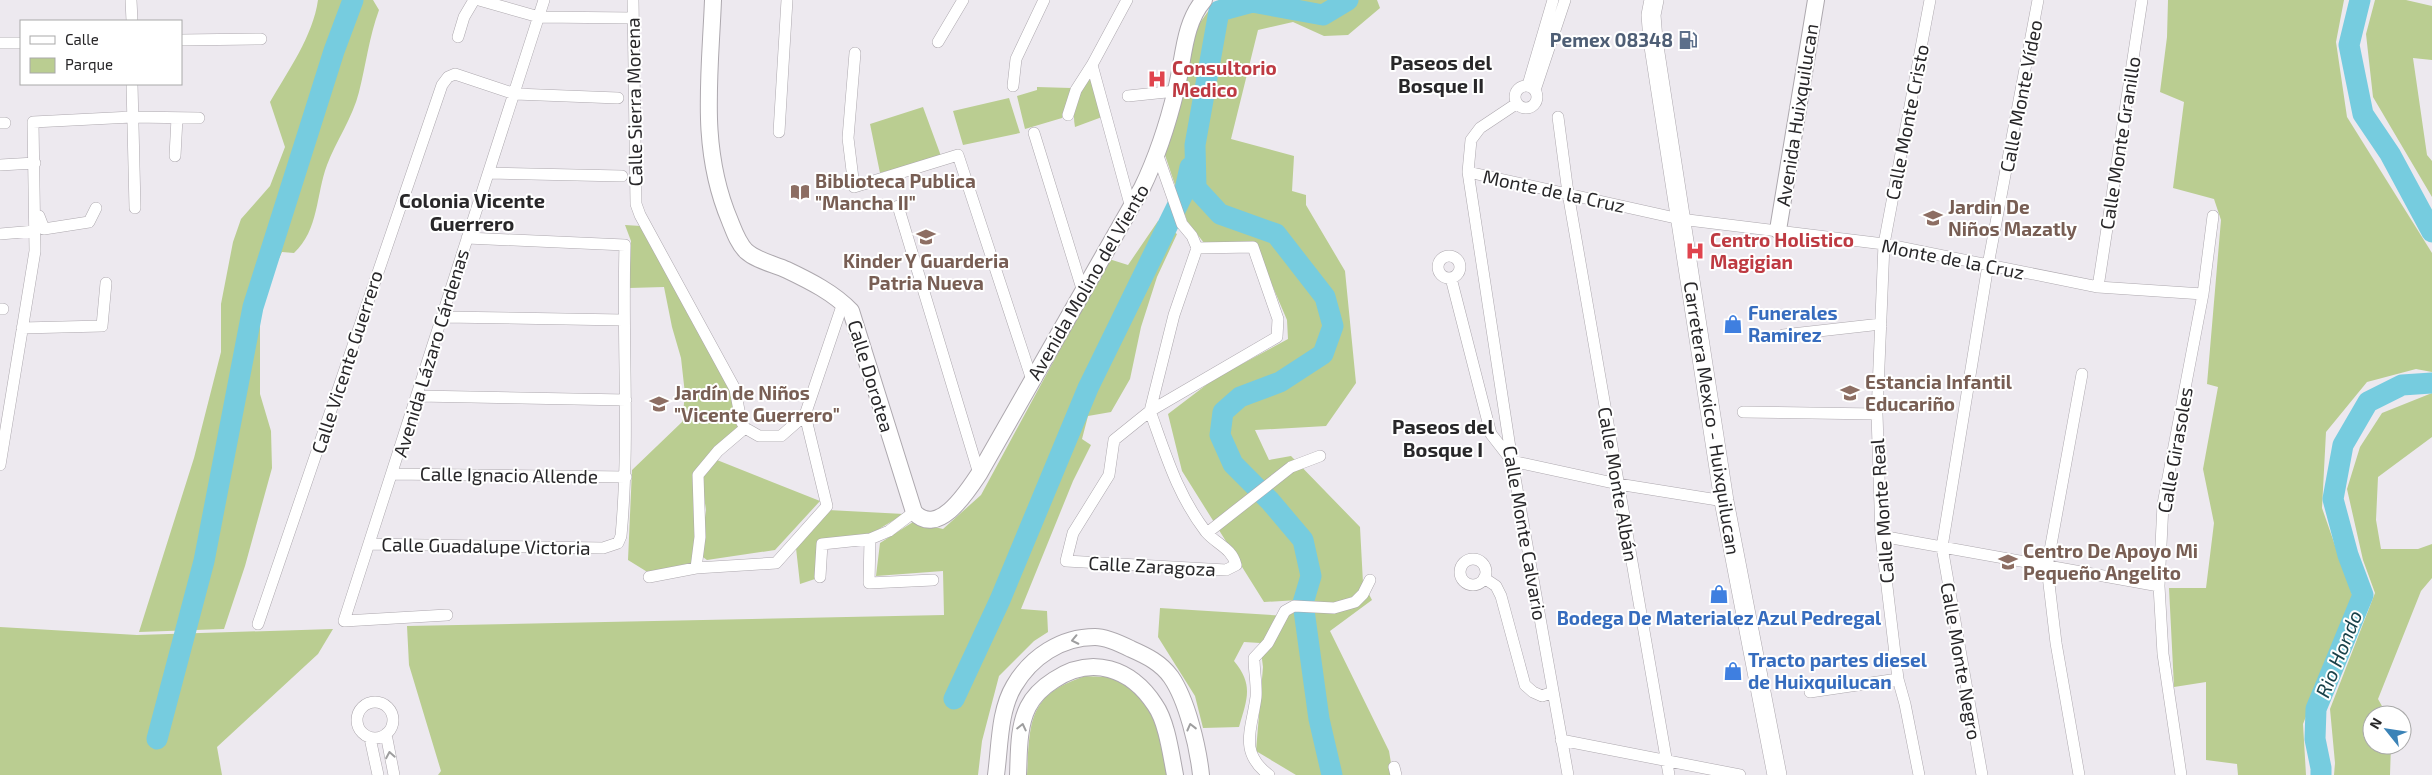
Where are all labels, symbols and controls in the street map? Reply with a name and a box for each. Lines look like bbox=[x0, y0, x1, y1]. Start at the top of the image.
street label: Calle Sierra Morena bbox=[621, 17, 646, 187]
street label: Calle Monte Vídeo bbox=[1994, 18, 2047, 174]
legend bbox=[20, 20, 182, 85]
street label: Avenida Huixquilucan bbox=[1771, 22, 1822, 208]
place label: Pemex 08348 bbox=[1550, 28, 1673, 51]
fuel station icon: Pemex 08348 bbox=[1677, 29, 1699, 51]
text: Calle bbox=[65, 30, 99, 48]
street label: Calle Monte Cristo bbox=[1880, 42, 1933, 202]
district label: Paseos del Bosque II bbox=[1390, 50, 1492, 97]
text: Parque bbox=[65, 55, 113, 73]
street label: Calle Monte Granillo bbox=[2094, 55, 2145, 231]
place label: Consultorio Medico bbox=[1172, 56, 1277, 101]
hospital icon: Consultorio Medico bbox=[1146, 68, 1168, 90]
street label: Monte de la Cruz bbox=[1481, 164, 1627, 217]
place label: Biblioteca Publica "Mancha II" bbox=[815, 169, 976, 214]
street label: Avenida Molino del Viento bbox=[1022, 180, 1153, 384]
library icon: Biblioteca Publica "Mancha II" bbox=[789, 181, 811, 203]
district label: Colonia Vicente Guerrero bbox=[399, 188, 545, 235]
place label: Jardin De Niños Mazatly bbox=[1948, 195, 2077, 241]
school or university icon: Jardin De Niños Mazatly bbox=[1922, 207, 1944, 229]
school or university icon: Kinder Y Guarderia Patria Nueva bbox=[915, 226, 937, 248]
place label: Centro Holistico Magigian bbox=[1710, 228, 1854, 273]
street label: Monte de la Cruz bbox=[1880, 233, 2026, 284]
hospital icon: Centro Holistico Magigian bbox=[1684, 240, 1706, 262]
street label: Avenida Lázaro Cárdenas bbox=[388, 246, 473, 460]
place label: Kinder Y Guarderia Patria Nueva bbox=[843, 249, 1009, 294]
street label: Calle Vicente Guerrero bbox=[306, 267, 387, 456]
street label: Carretera Mexico - Huixquilucan bbox=[1680, 280, 1745, 556]
place label: Funerales Ramirez bbox=[1748, 301, 1838, 346]
shop icon: Funerales Ramirez bbox=[1722, 313, 1744, 335]
street label: Calle Dorotea bbox=[843, 317, 899, 435]
place label: Estancia Infantil Educariño bbox=[1865, 370, 2013, 415]
place label: Jardín de Niños "Vicente Guerrero" bbox=[674, 381, 840, 426]
school or university icon: Estancia Infantil Educariño bbox=[1839, 382, 1861, 404]
street label: Calle Girasoles bbox=[2152, 385, 2197, 515]
school or university icon: Jardín de Niños "Vicente Guerrero" bbox=[648, 393, 670, 415]
street label: Calle Monte Albán bbox=[1594, 405, 1643, 563]
district label: Paseos del Bosque I bbox=[1392, 414, 1494, 461]
street label: Calle Monte Real bbox=[1865, 438, 1898, 584]
street label: Calle Monte Calvario bbox=[1499, 444, 1552, 622]
street label: Calle Ignacio Allende bbox=[420, 461, 598, 488]
street label: Calle Guadalupe Victoria bbox=[381, 532, 591, 559]
place label: Centro De Apoyo Mi Pequeño Angelito bbox=[2023, 539, 2198, 584]
street label: Calle Zaragoza bbox=[1088, 551, 1216, 580]
school or university icon: Centro De Apoyo Mi Pequeño Angelito bbox=[1997, 551, 2019, 573]
street label: Calle Monte Negro bbox=[1936, 580, 1987, 741]
shop icon: Bodega De Materialez Azul Pedregal bbox=[1708, 583, 1730, 605]
place label: Bodega De Materialez Azul Pedregal bbox=[1557, 606, 1882, 629]
water label: Rio Hondo bbox=[2310, 607, 2366, 701]
one-way arrow bbox=[1071, 634, 1080, 645]
place label: Tracto partes diesel de Huixquilucan bbox=[1748, 648, 1928, 693]
shop icon: Tracto partes diesel de Huixquilucan bbox=[1722, 660, 1744, 682]
north arrow bbox=[2362, 705, 2412, 755]
text: N bbox=[2365, 715, 2385, 732]
one-way arrow bbox=[1017, 722, 1027, 731]
one-way arrow bbox=[1186, 723, 1197, 732]
one-way arrow bbox=[385, 750, 395, 759]

